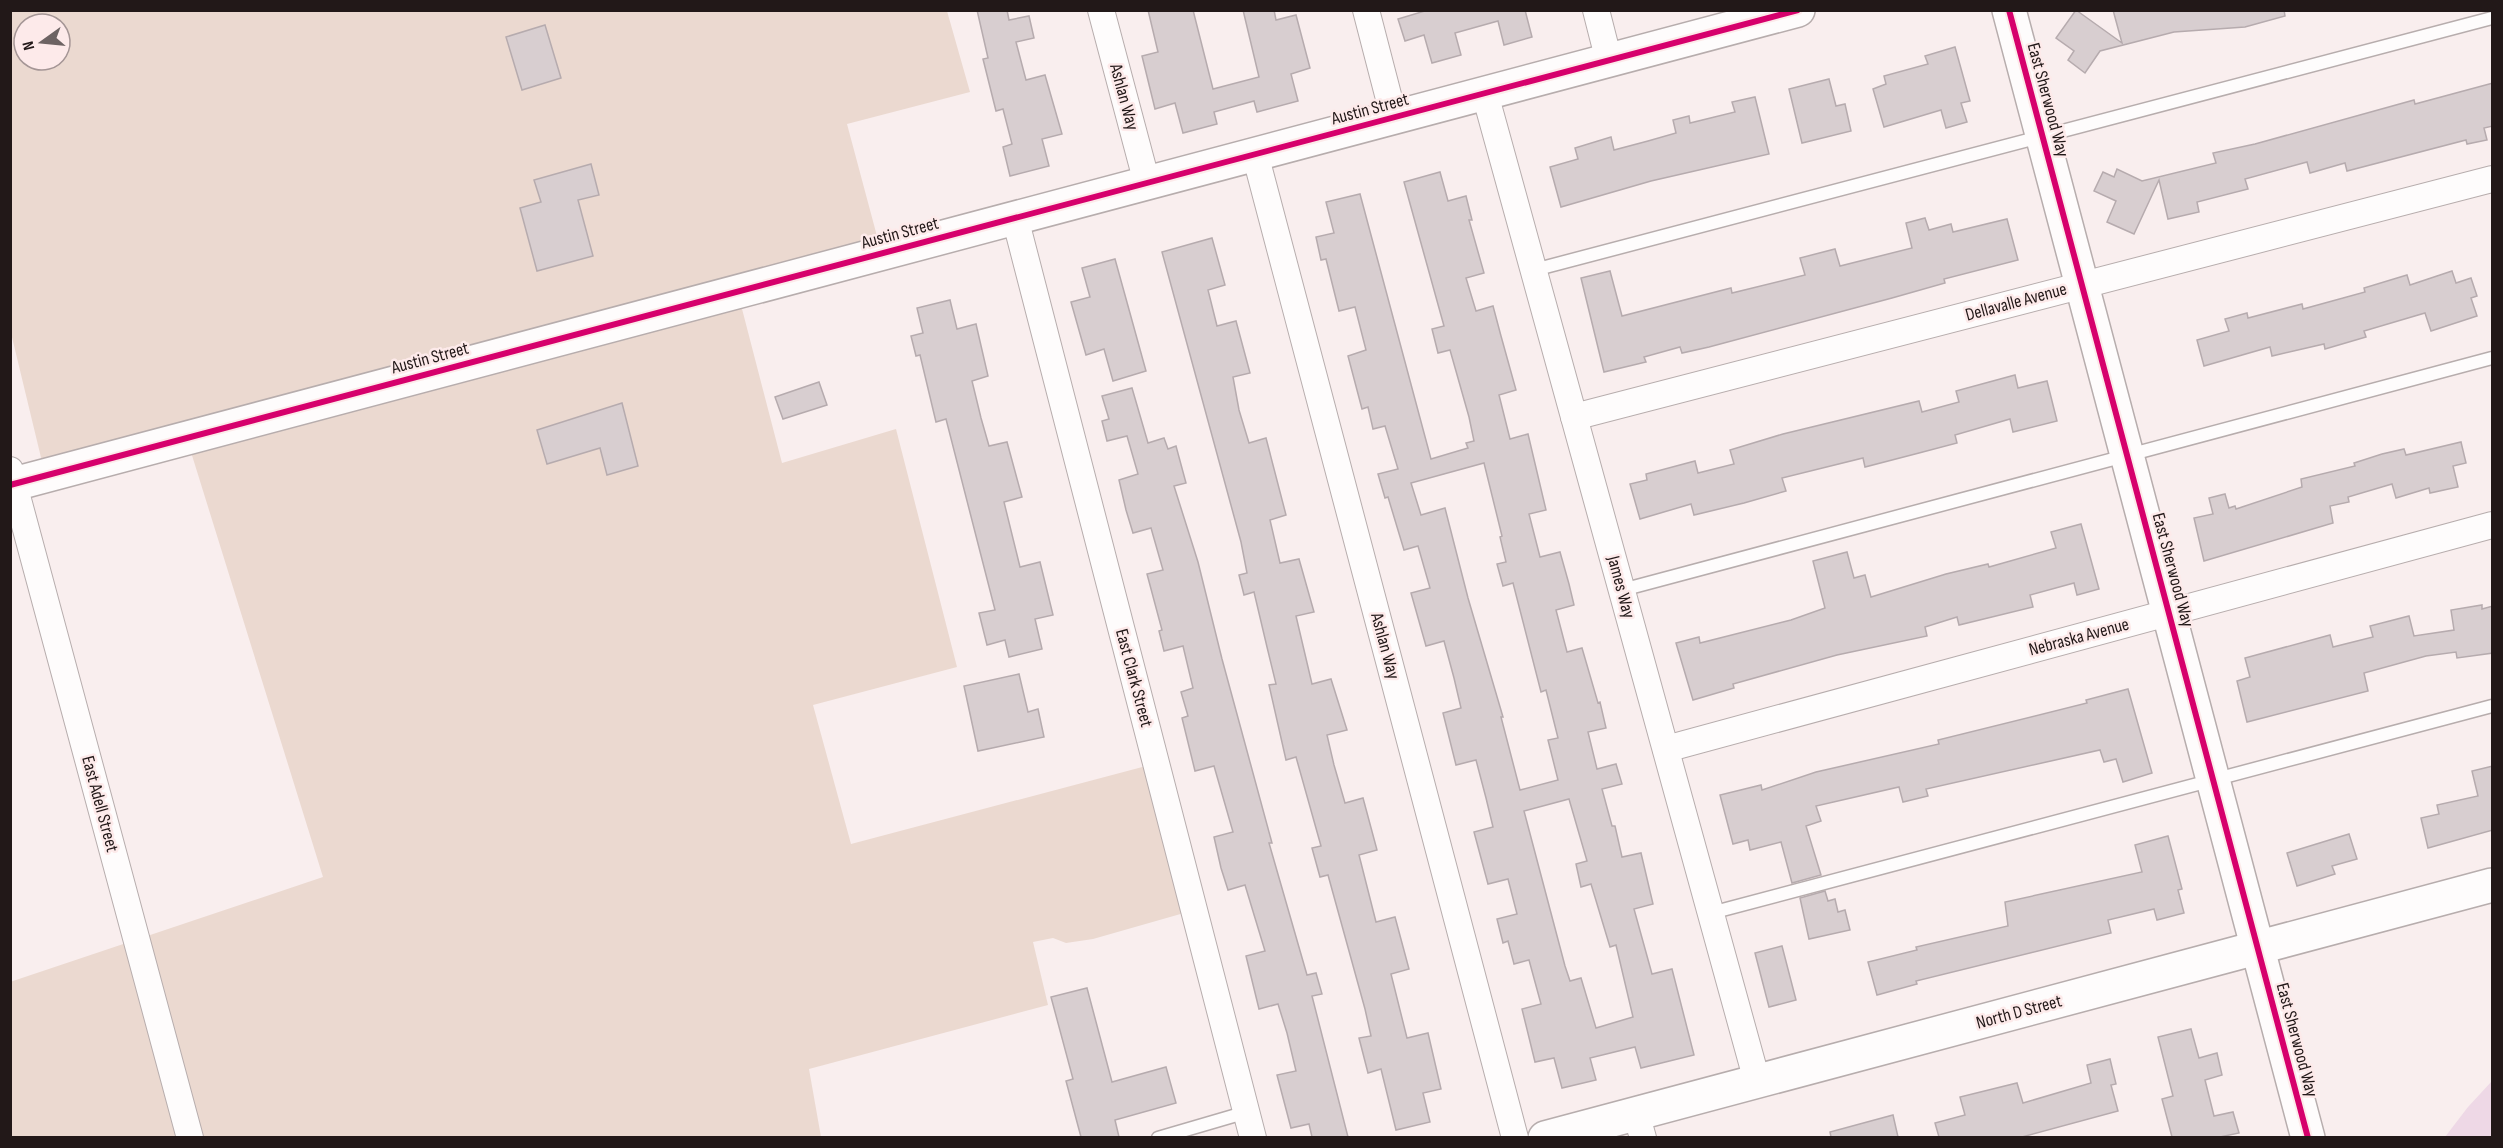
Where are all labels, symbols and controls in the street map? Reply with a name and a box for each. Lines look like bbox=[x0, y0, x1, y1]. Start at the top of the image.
north arrow bbox=[12, 12, 72, 72]
text: N bbox=[19, 39, 39, 52]
street label: East Sherwood Way bbox=[2023, 41, 2073, 159]
street label: Ashlan Way bbox=[1105, 61, 1143, 132]
street label: Austin Street bbox=[1328, 88, 1411, 130]
street label: Austin Street bbox=[858, 212, 941, 254]
street label: Dellavalle Avenue bbox=[1963, 278, 2069, 326]
street label: Austin Street bbox=[388, 337, 471, 379]
street label: East Sherwood Way bbox=[2148, 511, 2198, 629]
street label: James Way bbox=[1602, 553, 1639, 621]
street label: Ashlan Way bbox=[1366, 610, 1404, 681]
street label: Nebraska Avenue bbox=[2027, 614, 2131, 660]
street label: East Clark Street bbox=[1111, 627, 1157, 730]
street label: East Adell Street bbox=[77, 754, 123, 855]
street label: East Sherwood Way bbox=[2272, 981, 2322, 1099]
street label: North D Street bbox=[1974, 990, 2065, 1034]

